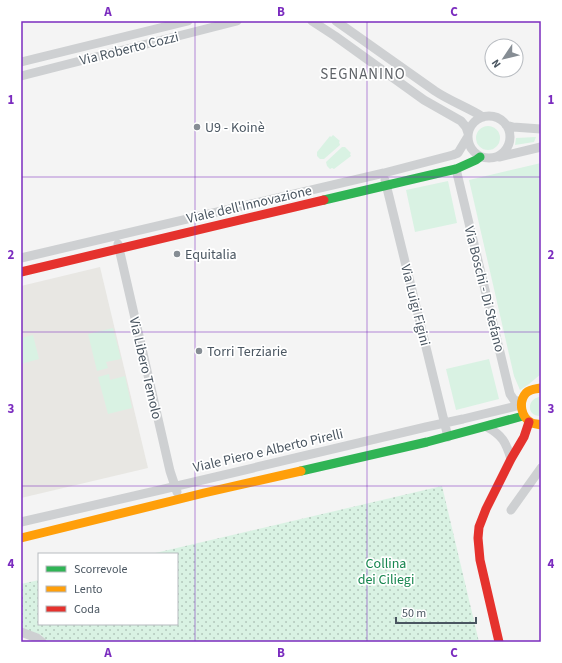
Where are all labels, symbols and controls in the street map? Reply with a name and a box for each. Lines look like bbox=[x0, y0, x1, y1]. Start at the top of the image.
text: A bbox=[103, 3, 112, 21]
text: B bbox=[277, 3, 285, 21]
text: C bbox=[450, 3, 458, 21]
street label: Via Roberto Cozzi bbox=[78, 27, 181, 71]
north arrow bbox=[484, 38, 524, 78]
text: N bbox=[488, 56, 504, 71]
district label: SEGNANINO bbox=[320, 64, 406, 85]
text: 1 bbox=[8, 91, 15, 109]
text: 1 bbox=[548, 91, 555, 109]
place label: U9 - Koinè bbox=[205, 118, 265, 138]
marker: U9 - Koinè bbox=[192, 122, 202, 132]
street label: Viale dell'Innovazione bbox=[185, 181, 314, 229]
street label: Via Boschi - Di Stefano bbox=[459, 224, 509, 354]
place label: Equitalia bbox=[185, 245, 237, 265]
text: 2 bbox=[8, 246, 15, 264]
text: 2 bbox=[548, 246, 555, 264]
marker: Equitalia bbox=[172, 249, 182, 259]
street label: Via Luigi Figini bbox=[395, 262, 435, 348]
street label: Via Libero Temolo bbox=[124, 315, 167, 421]
place label: Torri Terziarie bbox=[207, 342, 287, 362]
marker: Torri Terziarie bbox=[194, 346, 204, 356]
text: 3 bbox=[8, 400, 15, 418]
text: 3 bbox=[548, 400, 555, 418]
street label: Viale Piero e Alberto Pirelli bbox=[191, 424, 345, 478]
legend bbox=[38, 553, 178, 625]
park label: Collina dei Ciliegi bbox=[358, 554, 414, 590]
text: 4 bbox=[8, 555, 15, 573]
text: 4 bbox=[548, 555, 555, 573]
text: Scorrevole bbox=[74, 561, 127, 578]
text: Lento bbox=[74, 581, 103, 598]
scale bar bbox=[396, 599, 476, 625]
text: Coda bbox=[74, 601, 100, 618]
text: 50 m bbox=[402, 605, 426, 622]
text: A bbox=[103, 644, 112, 662]
text: B bbox=[277, 644, 285, 662]
text: C bbox=[450, 644, 458, 662]

